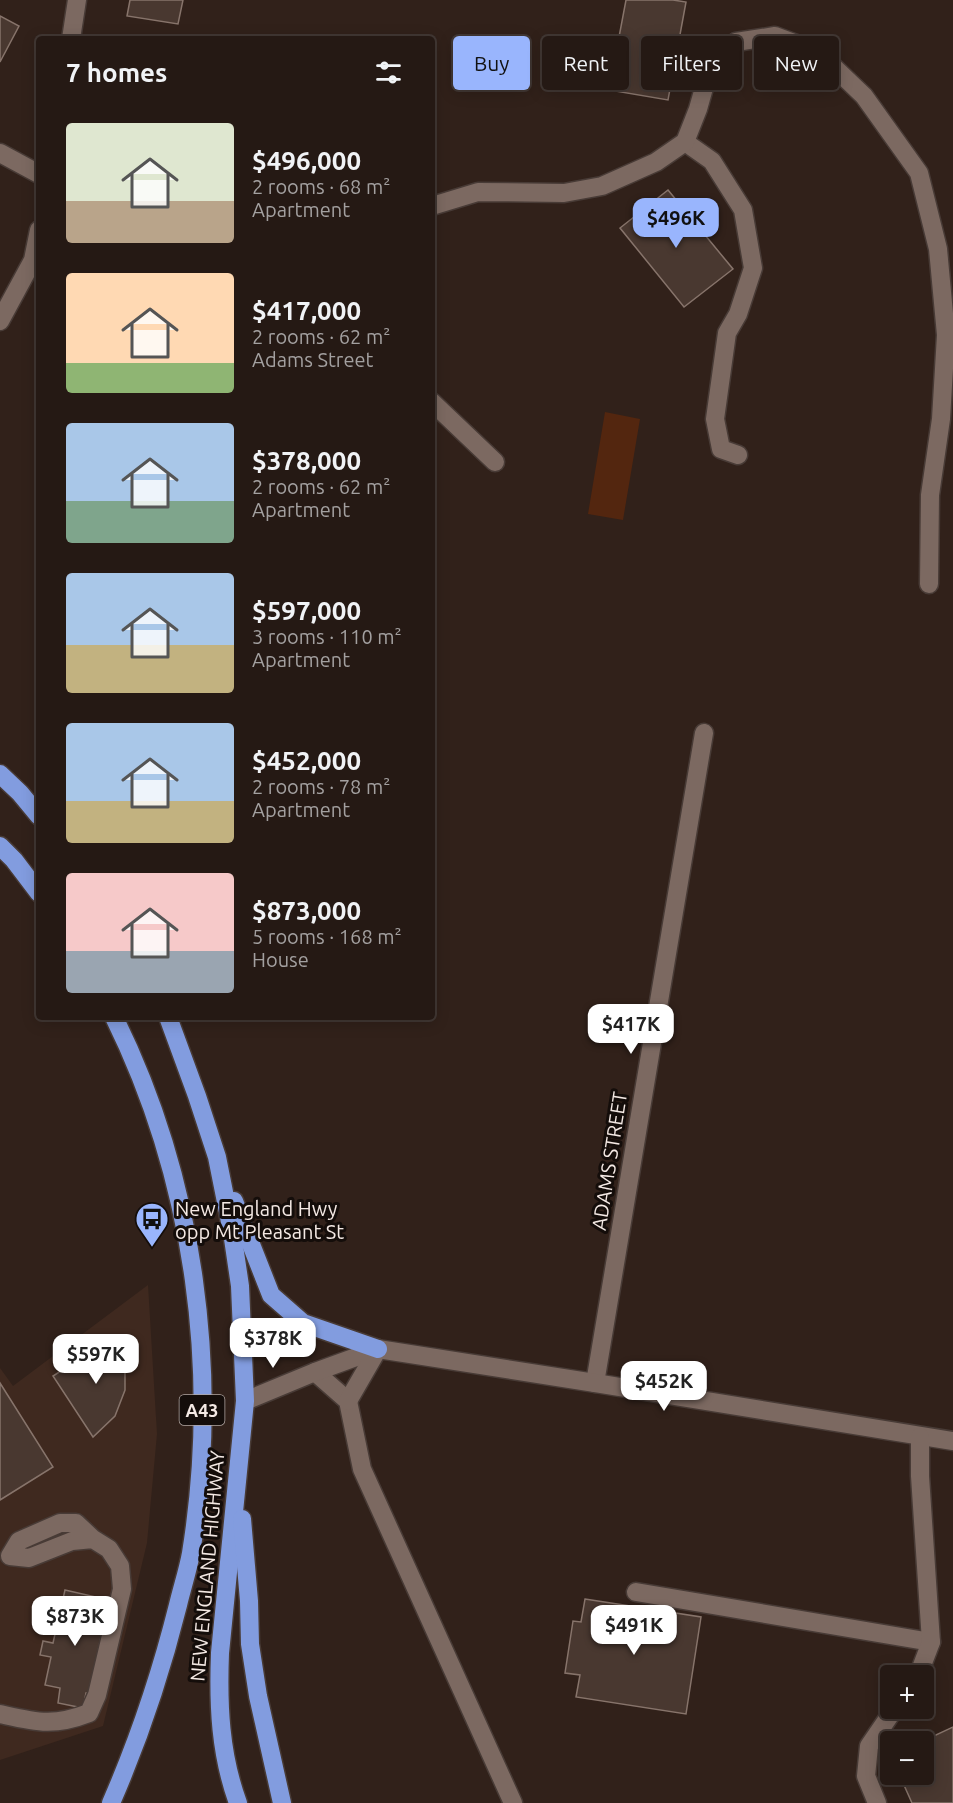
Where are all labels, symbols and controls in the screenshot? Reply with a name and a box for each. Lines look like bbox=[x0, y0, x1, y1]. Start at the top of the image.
chip: Buy bbox=[453, 36, 530, 90]
chip: Rent bbox=[542, 36, 629, 90]
chip: Filters bbox=[641, 36, 742, 90]
chip: New bbox=[754, 36, 839, 90]
icon: filters bbox=[372, 56, 405, 89]
text: 7 homes bbox=[66, 58, 167, 87]
text: $496,000 bbox=[252, 146, 361, 175]
icon: home bbox=[114, 147, 186, 219]
text: 2 rooms · 68 m² bbox=[252, 175, 390, 198]
text: Apartment bbox=[252, 198, 350, 221]
pin: $496K bbox=[634, 198, 718, 249]
text: $496K bbox=[647, 206, 705, 229]
text: $417,000 bbox=[252, 296, 361, 325]
icon: home bbox=[114, 297, 186, 369]
text: 2 rooms · 62 m² bbox=[252, 325, 390, 348]
text: Adams Street bbox=[252, 348, 373, 371]
text: $378,000 bbox=[252, 446, 361, 475]
icon: home bbox=[114, 447, 186, 519]
text: 2 rooms · 62 m² bbox=[252, 475, 390, 498]
text: Apartment bbox=[252, 498, 350, 521]
text: $597,000 bbox=[252, 596, 361, 625]
icon: home bbox=[114, 597, 186, 669]
text: 3 rooms · 110 m² bbox=[252, 625, 402, 648]
text: Apartment bbox=[252, 648, 350, 671]
text: $452,000 bbox=[252, 746, 361, 775]
icon: home bbox=[114, 747, 186, 819]
text: 2 rooms · 78 m² bbox=[252, 775, 390, 798]
text: Apartment bbox=[252, 798, 350, 821]
text: $873,000 bbox=[252, 896, 361, 925]
icon: home bbox=[114, 897, 186, 969]
text: 5 rooms · 168 m² bbox=[252, 925, 402, 948]
text: House bbox=[252, 948, 309, 971]
pin: $417K bbox=[589, 1004, 673, 1055]
text: $417K bbox=[602, 1012, 660, 1035]
street label: ADAMS STREET bbox=[587, 1090, 631, 1232]
place label: New England Hwy opp Mt Pleasant St bbox=[175, 1197, 344, 1243]
bus stop icon: New England Hwy opp Mt Pleasant St bbox=[134, 1201, 170, 1248]
pin: $378K bbox=[231, 1318, 315, 1369]
text: $378K bbox=[244, 1326, 302, 1349]
pin: $597K bbox=[54, 1334, 138, 1385]
text: $597K bbox=[67, 1342, 125, 1365]
pin: $452K bbox=[622, 1361, 706, 1412]
text: $452K bbox=[635, 1369, 693, 1392]
road number: A43 bbox=[180, 1395, 224, 1425]
street label: NEW ENGLAND HIGHWAY bbox=[185, 1449, 229, 1682]
pin: $873K bbox=[33, 1596, 117, 1647]
text: $873K bbox=[46, 1604, 104, 1627]
pin: $491K bbox=[592, 1605, 676, 1656]
text: $491K bbox=[605, 1613, 663, 1636]
map controls bbox=[880, 1665, 934, 1785]
button: + bbox=[880, 1665, 934, 1719]
button: − bbox=[880, 1731, 934, 1785]

